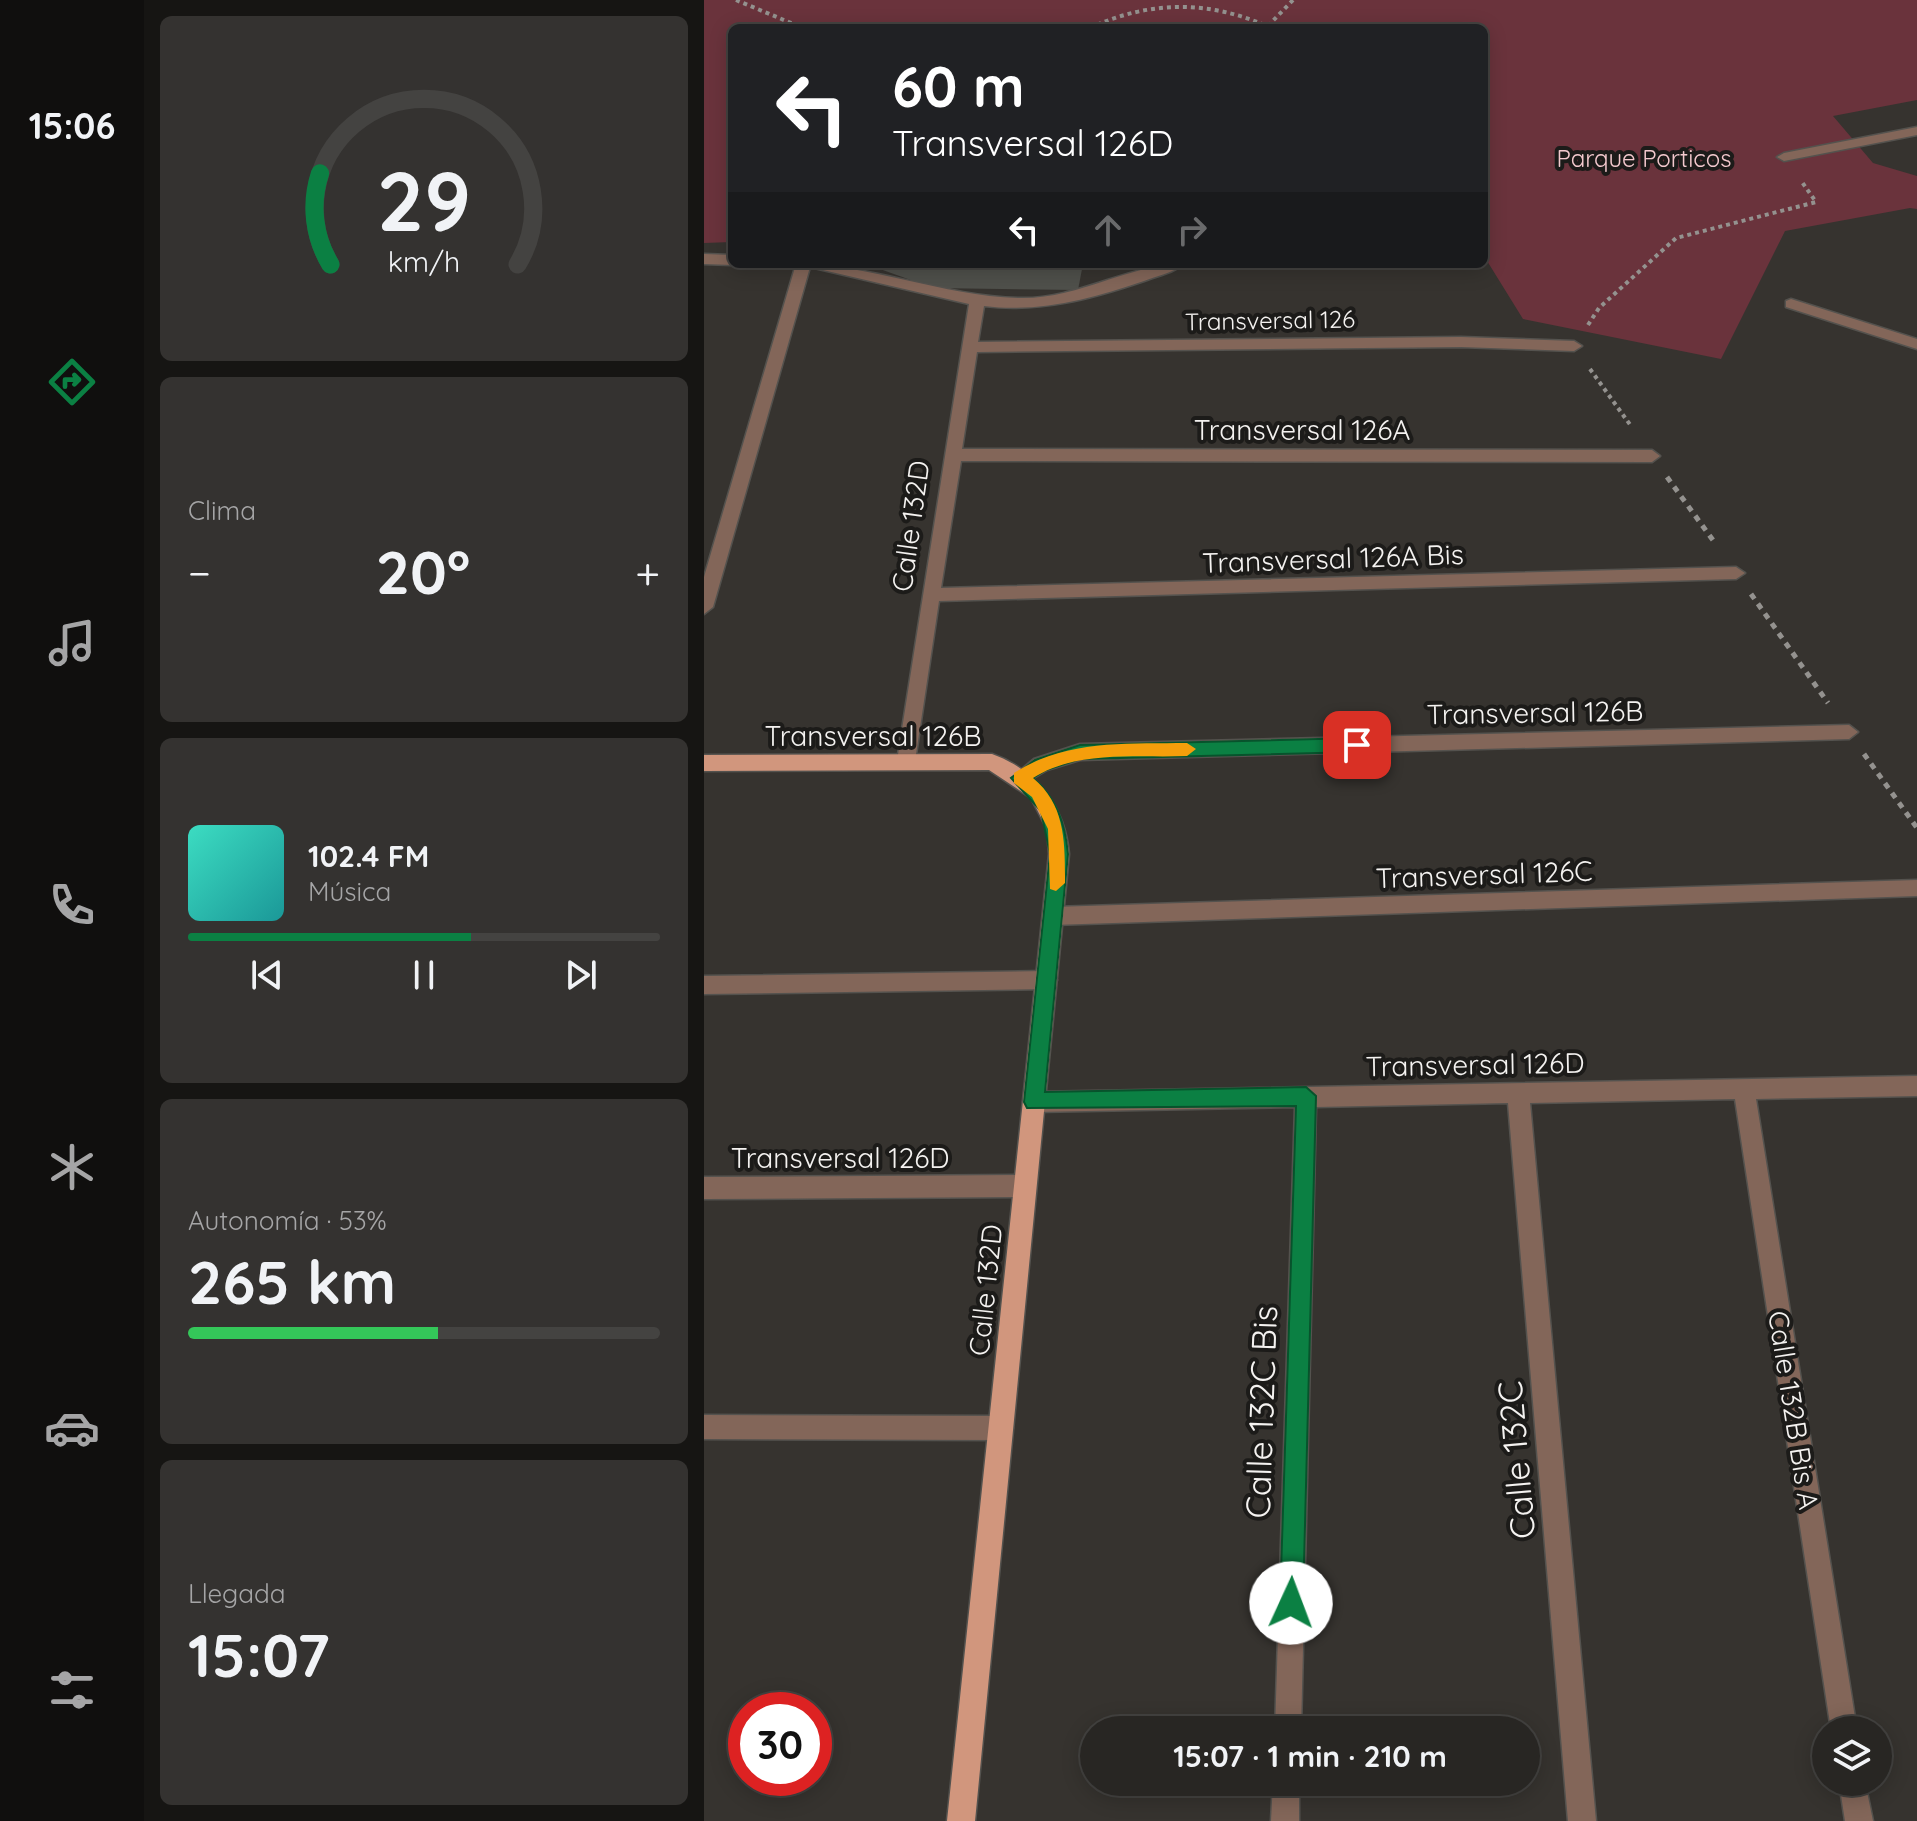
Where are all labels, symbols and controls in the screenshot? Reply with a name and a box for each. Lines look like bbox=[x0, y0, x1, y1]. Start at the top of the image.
text: 60 m bbox=[892, 51, 1025, 121]
icon: left bbox=[760, 56, 864, 160]
text: 15:06 bbox=[29, 103, 115, 148]
text: Transversal 126D bbox=[892, 120, 1173, 165]
park label: Parque Porticos bbox=[1556, 143, 1732, 173]
text: 29 bbox=[377, 147, 471, 251]
icon: left bbox=[1002, 208, 1046, 252]
icon: ahead bbox=[1086, 208, 1130, 252]
icon: right bbox=[1170, 208, 1214, 252]
text: km/h bbox=[388, 243, 460, 279]
street label: Transversal 126 bbox=[1185, 304, 1355, 336]
icon: directions bbox=[44, 354, 100, 410]
street label: Transversal 126A bbox=[1194, 412, 1410, 447]
street label: Calle 132D bbox=[883, 458, 937, 594]
text: Clima bbox=[188, 494, 256, 527]
text: 20° bbox=[376, 534, 470, 609]
street label: Transversal 126A Bis bbox=[1202, 536, 1464, 580]
text: − bbox=[188, 545, 211, 600]
text: + bbox=[635, 545, 660, 600]
icon: music bbox=[44, 615, 100, 671]
street label: Transversal 126B bbox=[1426, 693, 1644, 731]
pin bbox=[1323, 711, 1391, 779]
street label: Transversal 126B bbox=[765, 718, 981, 753]
icon: arrive bbox=[1335, 723, 1379, 767]
text: 102.4 FM bbox=[308, 837, 429, 875]
street label: Transversal 126C bbox=[1375, 853, 1593, 895]
text: Música bbox=[308, 875, 391, 908]
icon: phone bbox=[44, 877, 100, 933]
icon: previous bbox=[245, 953, 289, 997]
icon: pause bbox=[402, 953, 446, 997]
icon: next bbox=[559, 953, 603, 997]
street label: Transversal 126D bbox=[1365, 1045, 1585, 1083]
icon: climate bbox=[44, 1139, 100, 1195]
street label: Transversal 126D bbox=[731, 1140, 949, 1175]
text: Autonomía · 53% bbox=[188, 1204, 387, 1237]
street label: Calle 132D bbox=[961, 1223, 1009, 1357]
text: 265 km bbox=[188, 1244, 396, 1319]
street label: Calle 132C Bis bbox=[1236, 1305, 1286, 1519]
street label: Calle 132B Bis A bbox=[1761, 1308, 1827, 1512]
street label: Calle 132C bbox=[1488, 1379, 1544, 1541]
icon: car bbox=[44, 1400, 100, 1456]
position arrow bbox=[1249, 1561, 1333, 1645]
text: Llegada bbox=[188, 1577, 285, 1610]
text: 15:07 bbox=[188, 1617, 330, 1692]
icon: filters bbox=[44, 1662, 100, 1718]
speed limit sign: 30 bbox=[728, 1692, 832, 1796]
map controls bbox=[1812, 1716, 1892, 1796]
button: layers bbox=[1812, 1716, 1892, 1796]
text: 15:07 · 1 min · 210 m bbox=[1173, 1737, 1447, 1775]

